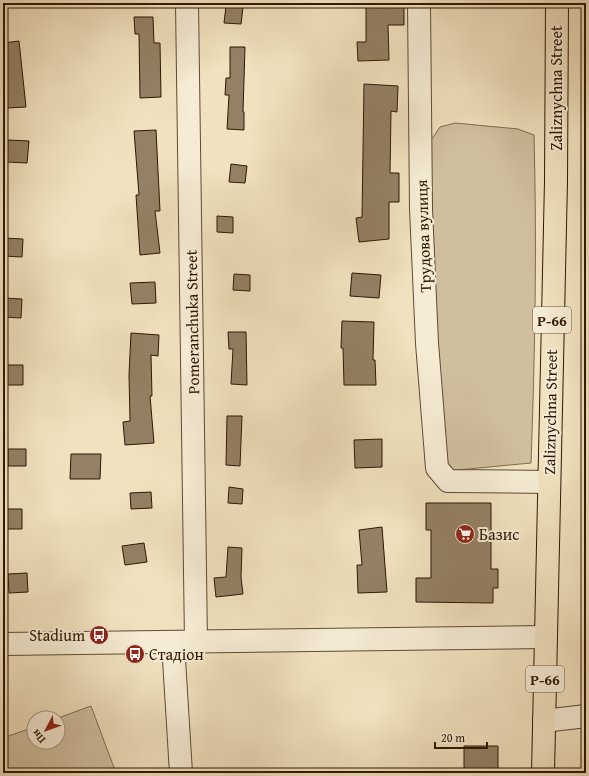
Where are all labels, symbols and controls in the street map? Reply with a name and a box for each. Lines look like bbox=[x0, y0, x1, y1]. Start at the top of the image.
street label: Zaliznychna Street bbox=[544, 25, 568, 151]
street label: Трудова вулиця bbox=[409, 179, 437, 293]
street label: Pomeranchuka Street bbox=[179, 249, 205, 394]
road number: Р-66 bbox=[533, 307, 571, 333]
street label: Zaliznychna Street bbox=[537, 349, 563, 475]
place label: Базис bbox=[479, 522, 519, 546]
supermarket icon: Базис bbox=[454, 523, 476, 545]
place label: Stadium bbox=[29, 623, 85, 647]
bus stop icon: Stadium bbox=[88, 624, 110, 646]
place label: Стадіон bbox=[149, 642, 204, 666]
bus stop icon: Стадіон bbox=[124, 643, 146, 665]
road number: Р-66 bbox=[526, 666, 564, 692]
north arrow bbox=[26, 710, 66, 750]
scale bar bbox=[435, 724, 487, 750]
text: Пн bbox=[28, 726, 49, 747]
text: 20 m bbox=[441, 729, 465, 746]

